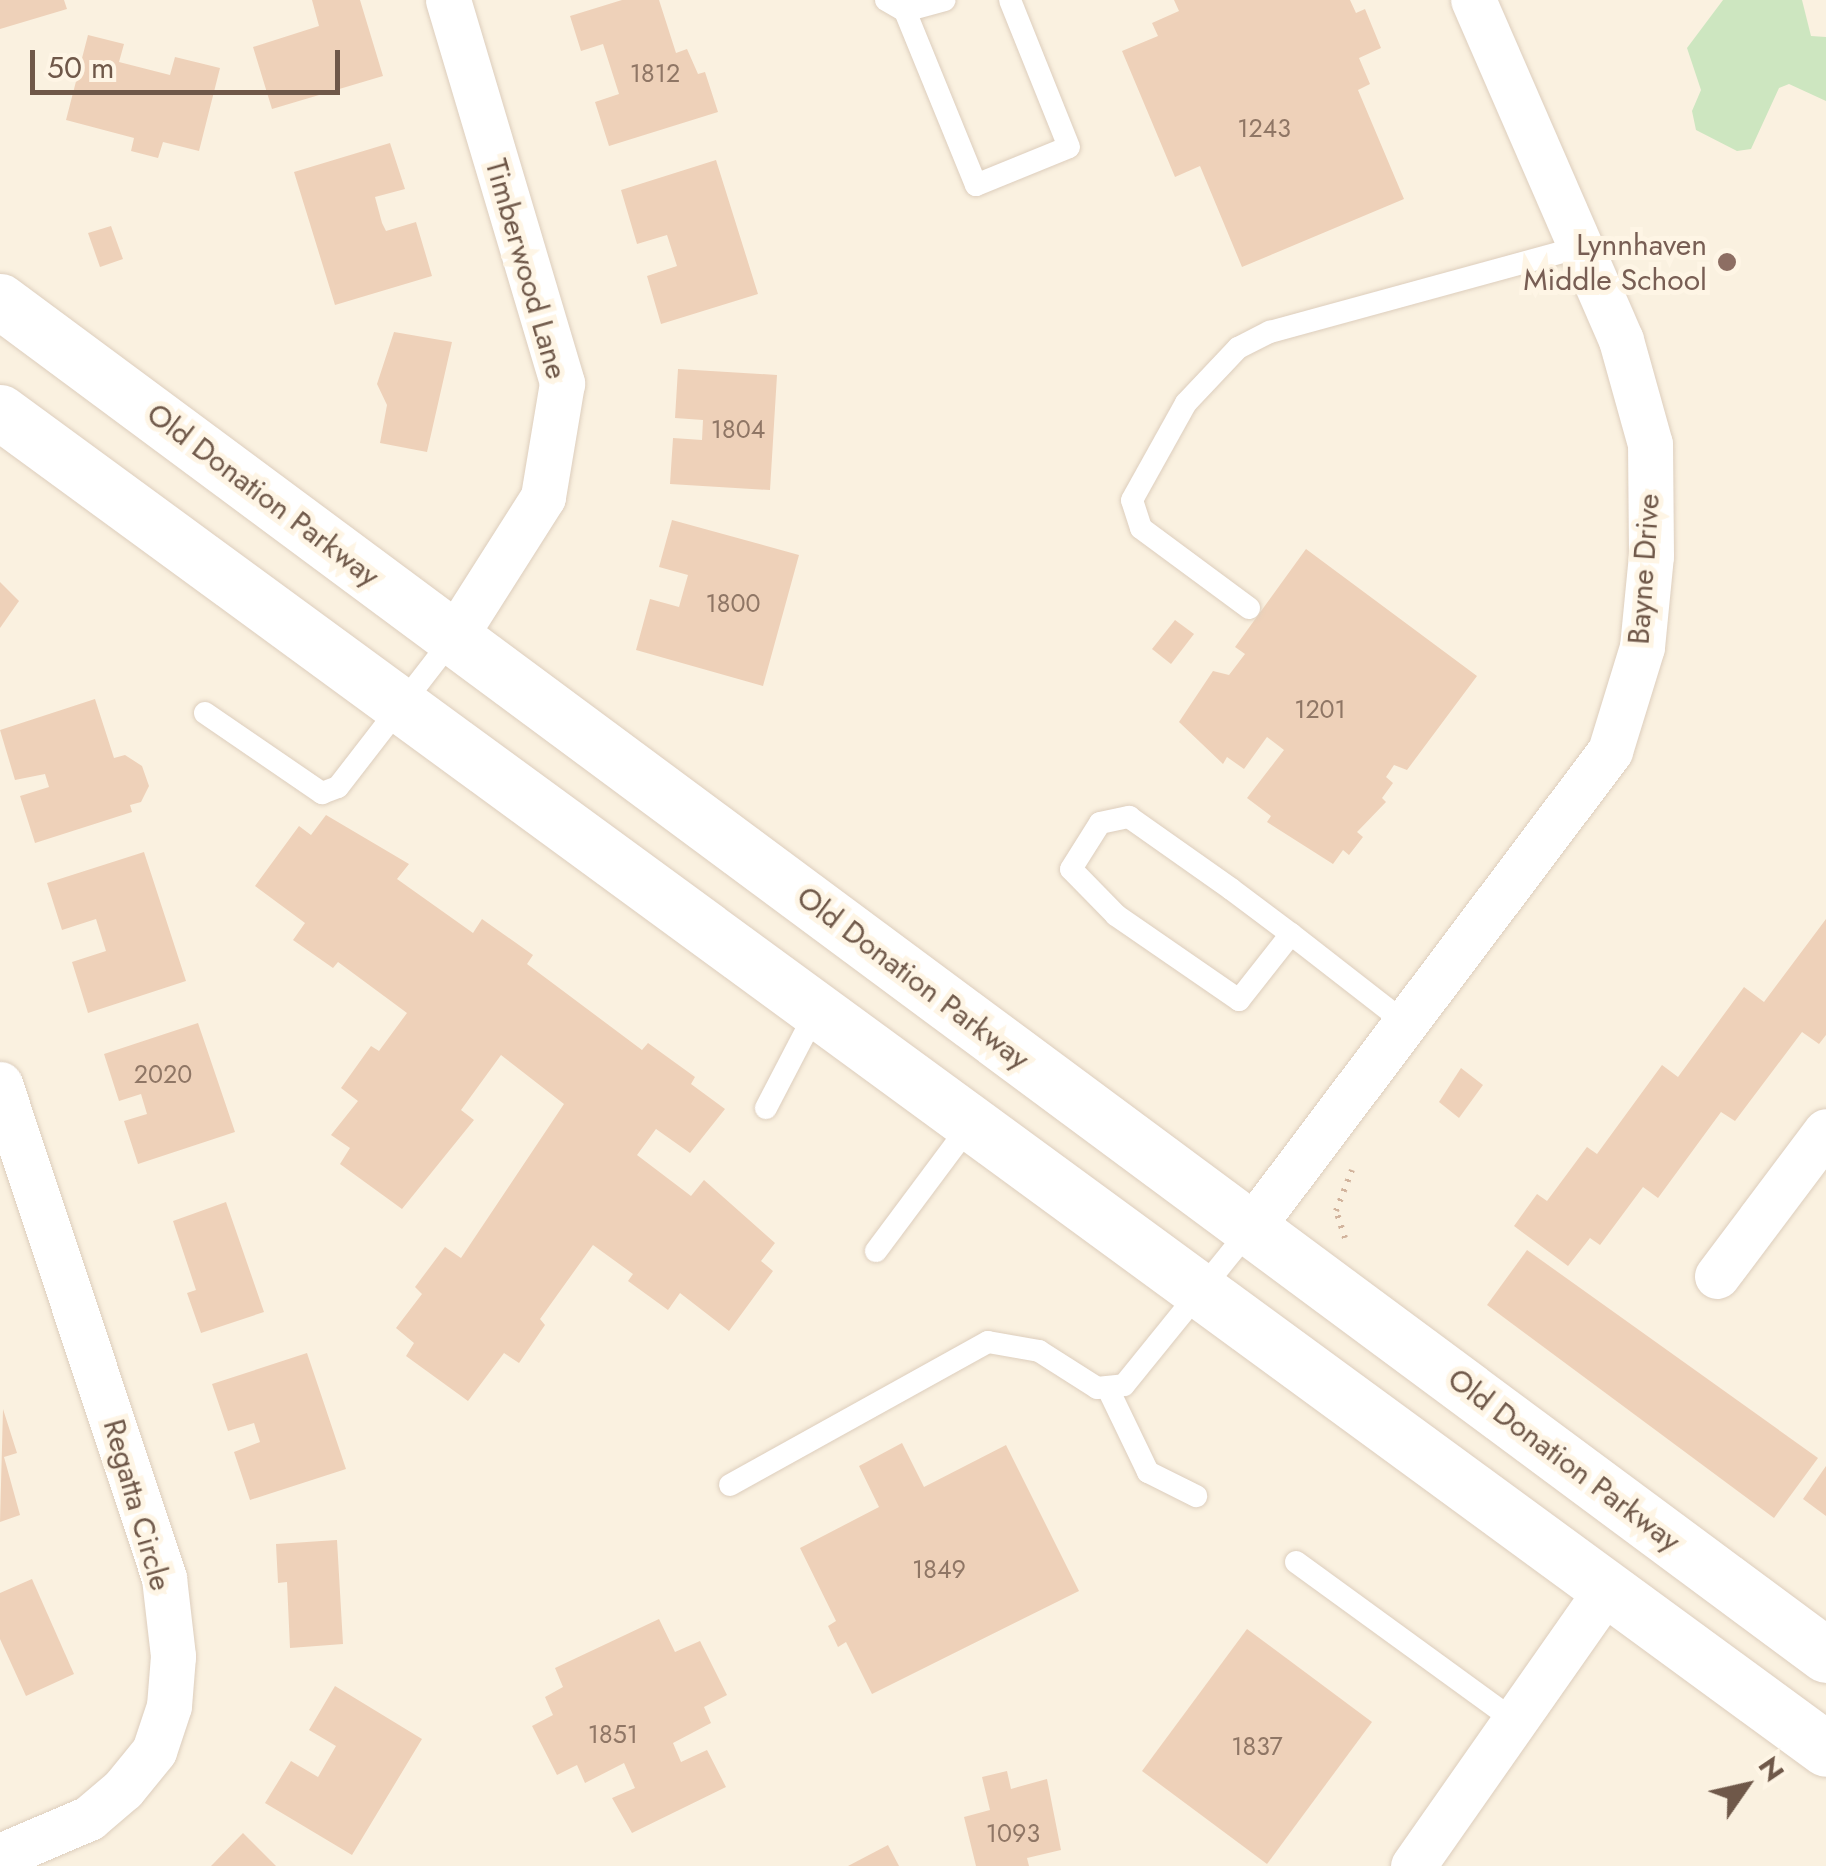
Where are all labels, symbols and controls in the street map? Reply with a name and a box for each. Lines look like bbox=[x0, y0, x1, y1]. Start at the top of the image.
scale bar bbox=[35, 30, 345, 92]
text: 50 m bbox=[47, 46, 114, 89]
house number: 1812 bbox=[630, 58, 680, 88]
house number: 1243 bbox=[1237, 113, 1291, 143]
street label: Timberwood Lane bbox=[477, 155, 575, 383]
place label: Lynnhaven Middle School bbox=[1523, 227, 1707, 298]
marker: Lynnhaven Middle School bbox=[1716, 251, 1738, 273]
street label: Old Donation Parkway bbox=[140, 396, 386, 594]
house number: 1804 bbox=[711, 414, 765, 444]
street label: Bayne Drive bbox=[1621, 492, 1667, 646]
house number: 1800 bbox=[706, 588, 760, 618]
house number: 1201 bbox=[1294, 694, 1346, 724]
street label: Old Donation Parkway bbox=[790, 879, 1036, 1077]
house number: 2020 bbox=[134, 1059, 192, 1089]
street label: Old Donation Parkway bbox=[1441, 1361, 1687, 1559]
street label: Regatta Circle bbox=[95, 1415, 179, 1595]
house number: 1849 bbox=[912, 1554, 966, 1584]
house number: 1851 bbox=[588, 1719, 638, 1749]
house number: 1837 bbox=[1231, 1731, 1283, 1761]
north arrow bbox=[1696, 1736, 1796, 1836]
text: N bbox=[1748, 1748, 1794, 1790]
house number: 1093 bbox=[986, 1818, 1040, 1848]

